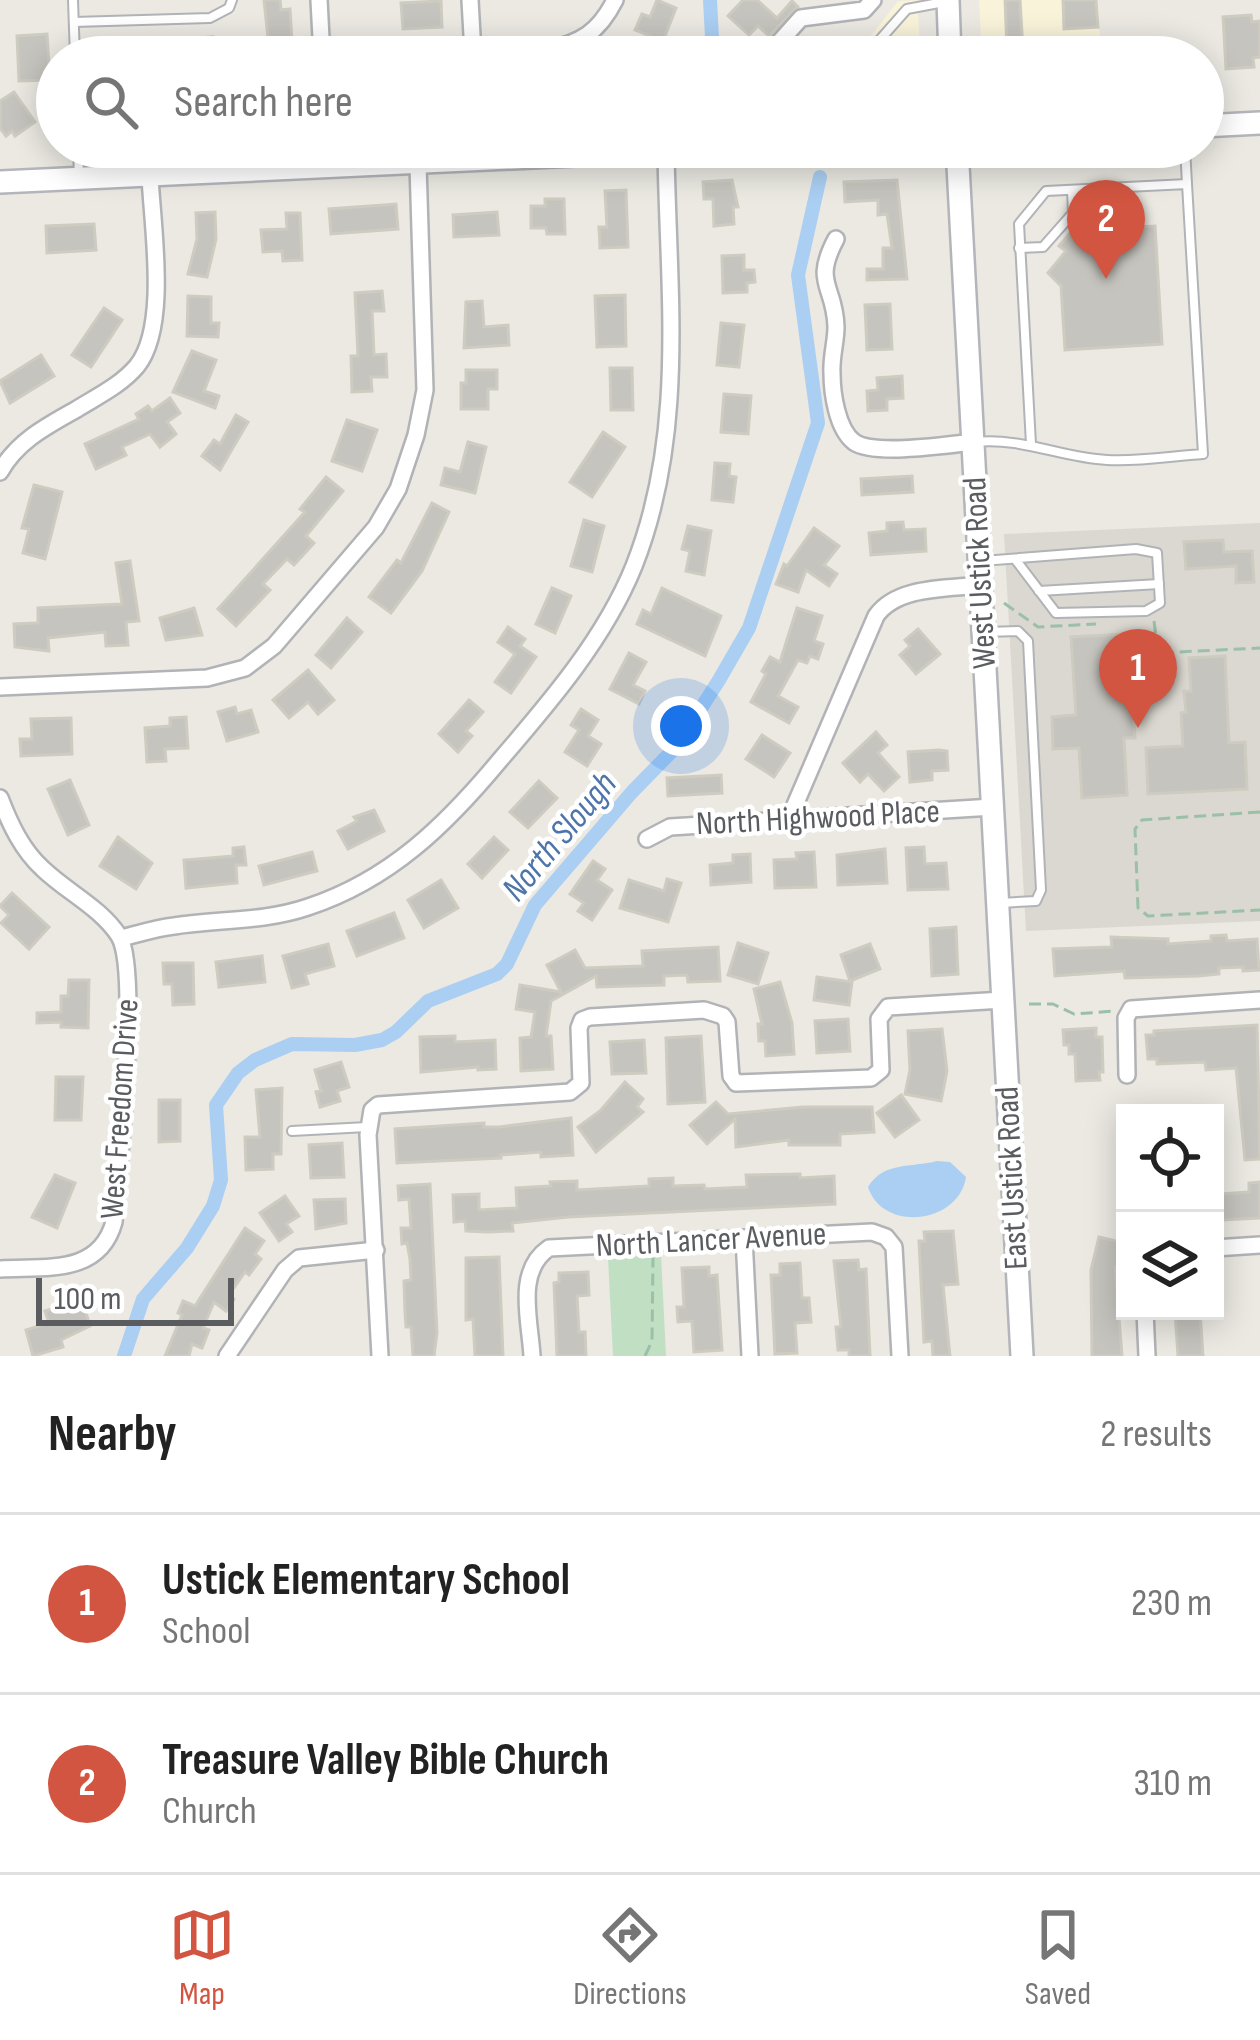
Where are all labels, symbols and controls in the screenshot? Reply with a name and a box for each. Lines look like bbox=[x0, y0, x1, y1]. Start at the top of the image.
search box bbox=[36, 36, 1224, 168]
icon: search bbox=[78, 69, 144, 135]
text: Search here bbox=[174, 75, 353, 130]
pin: 2 bbox=[1067, 180, 1145, 279]
street label: West Ustick Road bbox=[955, 476, 1005, 670]
pin: 1 bbox=[1099, 629, 1177, 728]
your location bbox=[651, 696, 711, 756]
water label: North Slough bbox=[494, 764, 626, 910]
street label: North Highwood Place bbox=[695, 792, 941, 844]
street label: West Freedom Drive bbox=[92, 997, 148, 1221]
street label: East Ustick Road bbox=[987, 1085, 1037, 1271]
map controls bbox=[1116, 1104, 1224, 1320]
button: locate bbox=[1116, 1104, 1224, 1212]
button: layers bbox=[1116, 1212, 1224, 1320]
street label: North Lancer Avenue bbox=[595, 1214, 827, 1266]
scale bar bbox=[36, 1272, 234, 1325]
text: 100 m bbox=[54, 1279, 121, 1319]
text: Nearby bbox=[48, 1404, 177, 1465]
text: 2 results bbox=[1100, 1411, 1212, 1458]
text: Ustick Elementary School bbox=[162, 1553, 570, 1608]
text: 1 bbox=[79, 1580, 95, 1627]
text: 230 m bbox=[1131, 1580, 1212, 1627]
text: School bbox=[162, 1608, 251, 1655]
text: Treasure Valley Bible Church bbox=[162, 1733, 609, 1788]
text: 2 bbox=[78, 1760, 96, 1807]
text: 310 m bbox=[1133, 1760, 1212, 1807]
text: Church bbox=[162, 1788, 257, 1835]
tab: Map bbox=[169, 1902, 235, 2014]
tab: Directions bbox=[573, 1902, 687, 2014]
tab: Saved bbox=[1025, 1902, 1091, 2014]

